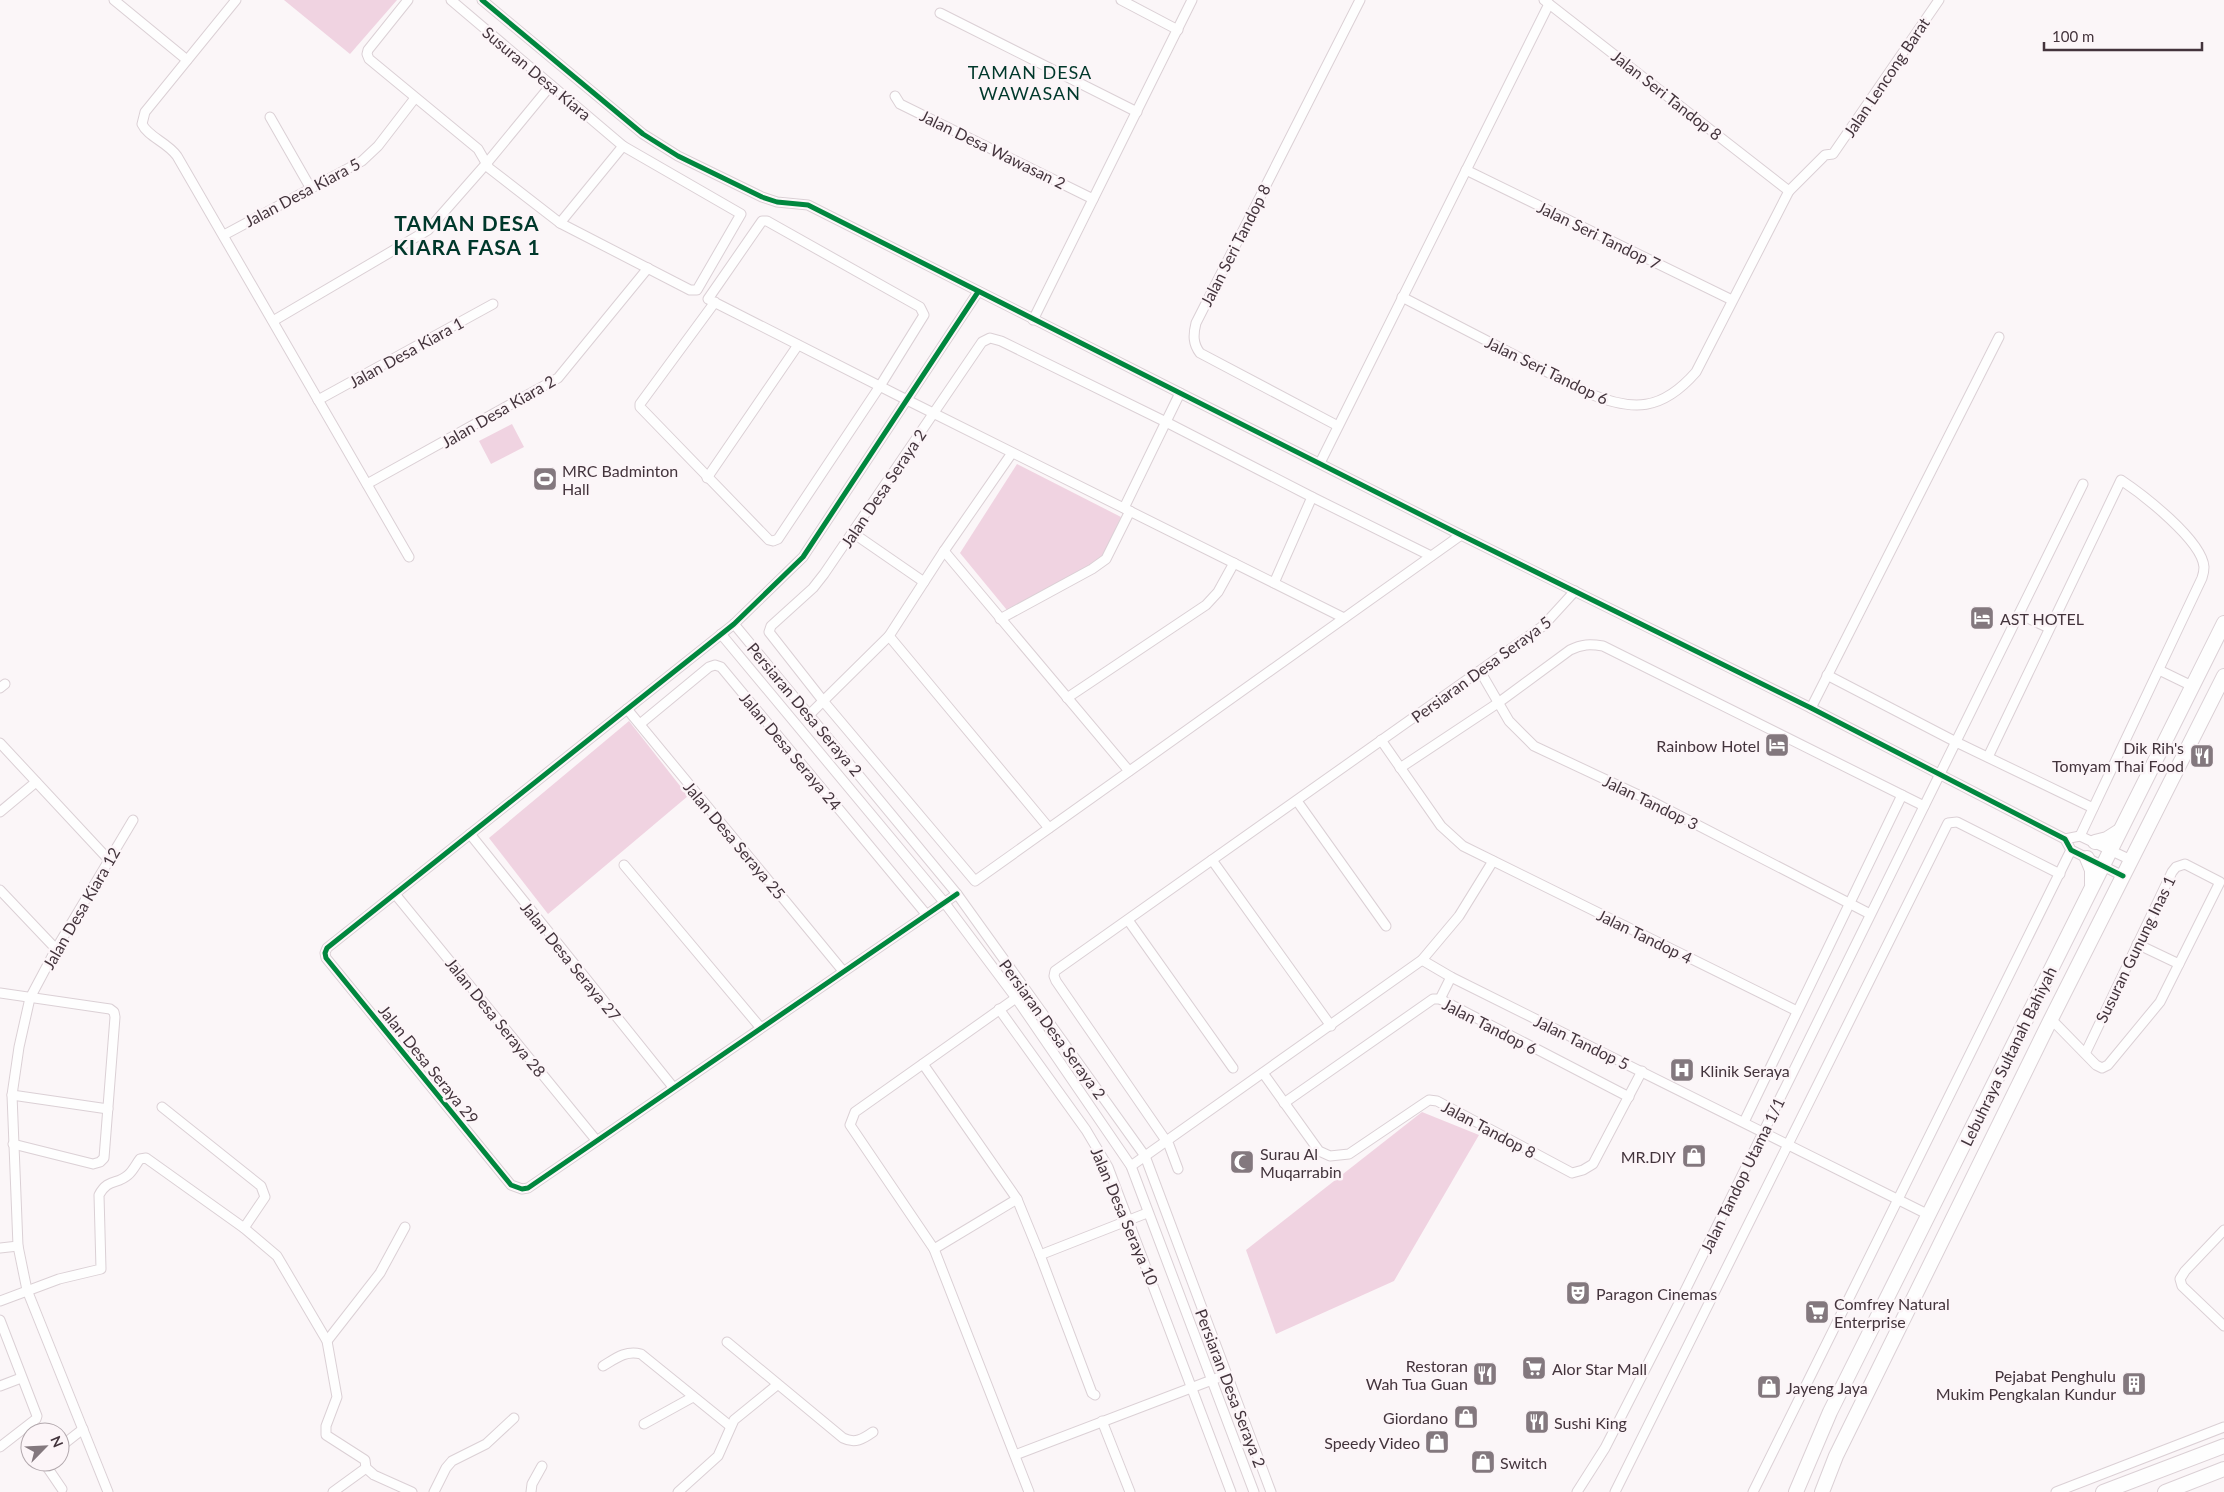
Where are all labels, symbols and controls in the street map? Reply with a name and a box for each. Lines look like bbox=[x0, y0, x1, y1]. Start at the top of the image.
street label: Jalan Lencong Barat bbox=[1839, 14, 1933, 140]
scale bar bbox=[2044, 20, 2202, 52]
street label: Susuran Desa Kiara bbox=[479, 22, 595, 124]
text: 100 m bbox=[2052, 27, 2094, 45]
street label: Jalan Seri Tandop 8 bbox=[1608, 46, 1726, 144]
district label: TAMAN DESA WAWASAN bbox=[968, 61, 1092, 104]
street label: Jalan Desa Wawasan 2 bbox=[917, 105, 1069, 193]
street label: Jalan Desa Kiara 5 bbox=[241, 154, 363, 230]
street label: Jalan Seri Tandop 8 bbox=[1196, 181, 1274, 309]
street label: Jalan Seri Tandop 7 bbox=[1534, 197, 1664, 273]
district label: TAMAN DESA KIARA FASA 1 bbox=[393, 210, 541, 259]
street label: Jalan Desa Kiara 1 bbox=[345, 313, 467, 391]
street label: Jalan Seri Tandop 6 bbox=[1482, 332, 1612, 408]
street label: Jalan Desa Kiara 2 bbox=[438, 371, 558, 451]
street label: Jalan Desa Seraya 2 bbox=[836, 425, 930, 551]
place label: MRC Badminton Hall bbox=[562, 461, 678, 498]
sports icon: MRC Badminton Hall bbox=[532, 466, 558, 492]
hotel icon: AST HOTEL bbox=[1969, 605, 1995, 631]
place label: AST HOTEL bbox=[2000, 609, 2084, 628]
street label: Persiaran Desa Seraya 5 bbox=[1407, 612, 1555, 726]
street label: Persiaran Desa Seraya 2 bbox=[744, 638, 866, 780]
street label: Jalan Desa Seraya 24 bbox=[736, 688, 846, 814]
hotel icon: Rainbow Hotel bbox=[1764, 732, 1790, 758]
place label: Rainbow Hotel bbox=[1656, 736, 1760, 755]
place label: Dik Rih's Tomyam Thai Food bbox=[2052, 738, 2184, 775]
restaurant icon: Dik Rih's Tomyam Thai Food bbox=[2189, 743, 2215, 769]
street label: Jalan Tandop 3 bbox=[1600, 771, 1702, 833]
street label: Jalan Desa Seraya 25 bbox=[680, 777, 790, 903]
street label: Jalan Desa Kiara 12 bbox=[38, 844, 124, 972]
street label: Susuran Gunung Inas 1 bbox=[2091, 872, 2179, 1026]
street label: Jalan Desa Seraya 27 bbox=[517, 898, 625, 1024]
street label: Jalan Tandop 4 bbox=[1594, 905, 1696, 967]
street label: Jalan Desa Seraya 28 bbox=[442, 954, 550, 1080]
street label: Persiaran Desa Seraya 2 bbox=[996, 955, 1110, 1103]
street label: Lebuhraya Sultanah Bahiyah bbox=[1956, 963, 2060, 1149]
street label: Jalan Tandop 6 bbox=[1440, 994, 1540, 1058]
street label: Jalan Desa Seraya 29 bbox=[375, 1001, 483, 1127]
street label: Jalan Tandop 5 bbox=[1531, 1011, 1633, 1073]
hospital icon: Klinik Seraya bbox=[1669, 1057, 1695, 1083]
place label: Klinik Seraya bbox=[1700, 1061, 1790, 1080]
street label: Jalan Tandop Utama 1/1 bbox=[1696, 1094, 1788, 1256]
street label: Jalan Tandop 8 bbox=[1439, 1096, 1539, 1162]
shop icon: MR.DIY bbox=[1681, 1143, 1707, 1169]
street label: Jalan Desa Seraya 10 bbox=[1087, 1144, 1163, 1288]
place label: Surau Al Muqarrabin bbox=[1260, 1144, 1342, 1181]
place label: MR.DIY bbox=[1621, 1147, 1676, 1166]
mosque icon: Surau Al Muqarrabin bbox=[1229, 1149, 1255, 1175]
theatre icon: Paragon Cinemas bbox=[1565, 1280, 1591, 1306]
place label: Paragon Cinemas bbox=[1596, 1284, 1717, 1303]
place label: Comfrey Natural Enterprise bbox=[1834, 1294, 1950, 1331]
supermarket icon: Comfrey Natural Enterprise bbox=[1804, 1299, 1830, 1325]
street label: Persiaran Desa Seraya 2 bbox=[1192, 1306, 1270, 1470]
supermarket icon: Alor Star Mall bbox=[1521, 1355, 1547, 1381]
place label: Restoran Wah Tua Guan bbox=[1366, 1356, 1468, 1393]
place label: Alor Star Mall bbox=[1552, 1359, 1647, 1378]
restaurant icon: Restoran Wah Tua Guan bbox=[1472, 1361, 1498, 1387]
place label: Pejabat Penghulu Mukim Pengkalan Kundur bbox=[1936, 1366, 2116, 1403]
building icon: Pejabat Penghulu Mukim Pengkalan Kundur bbox=[2121, 1371, 2147, 1397]
shop icon: Jayeng Jaya bbox=[1756, 1374, 1782, 1400]
place label: Jayeng Jaya bbox=[1786, 1378, 1868, 1397]
shop icon: Giordano bbox=[1453, 1404, 1479, 1430]
place label: Giordano bbox=[1383, 1408, 1448, 1427]
restaurant icon: Sushi King bbox=[1524, 1409, 1550, 1435]
place label: Sushi King bbox=[1554, 1413, 1627, 1432]
north arrow bbox=[20, 1422, 70, 1472]
shop icon: Speedy Video bbox=[1424, 1429, 1450, 1455]
text: N bbox=[47, 1433, 67, 1450]
place label: Speedy Video bbox=[1324, 1433, 1420, 1452]
shop icon: Switch bbox=[1470, 1449, 1496, 1475]
place label: Switch bbox=[1500, 1453, 1547, 1472]

